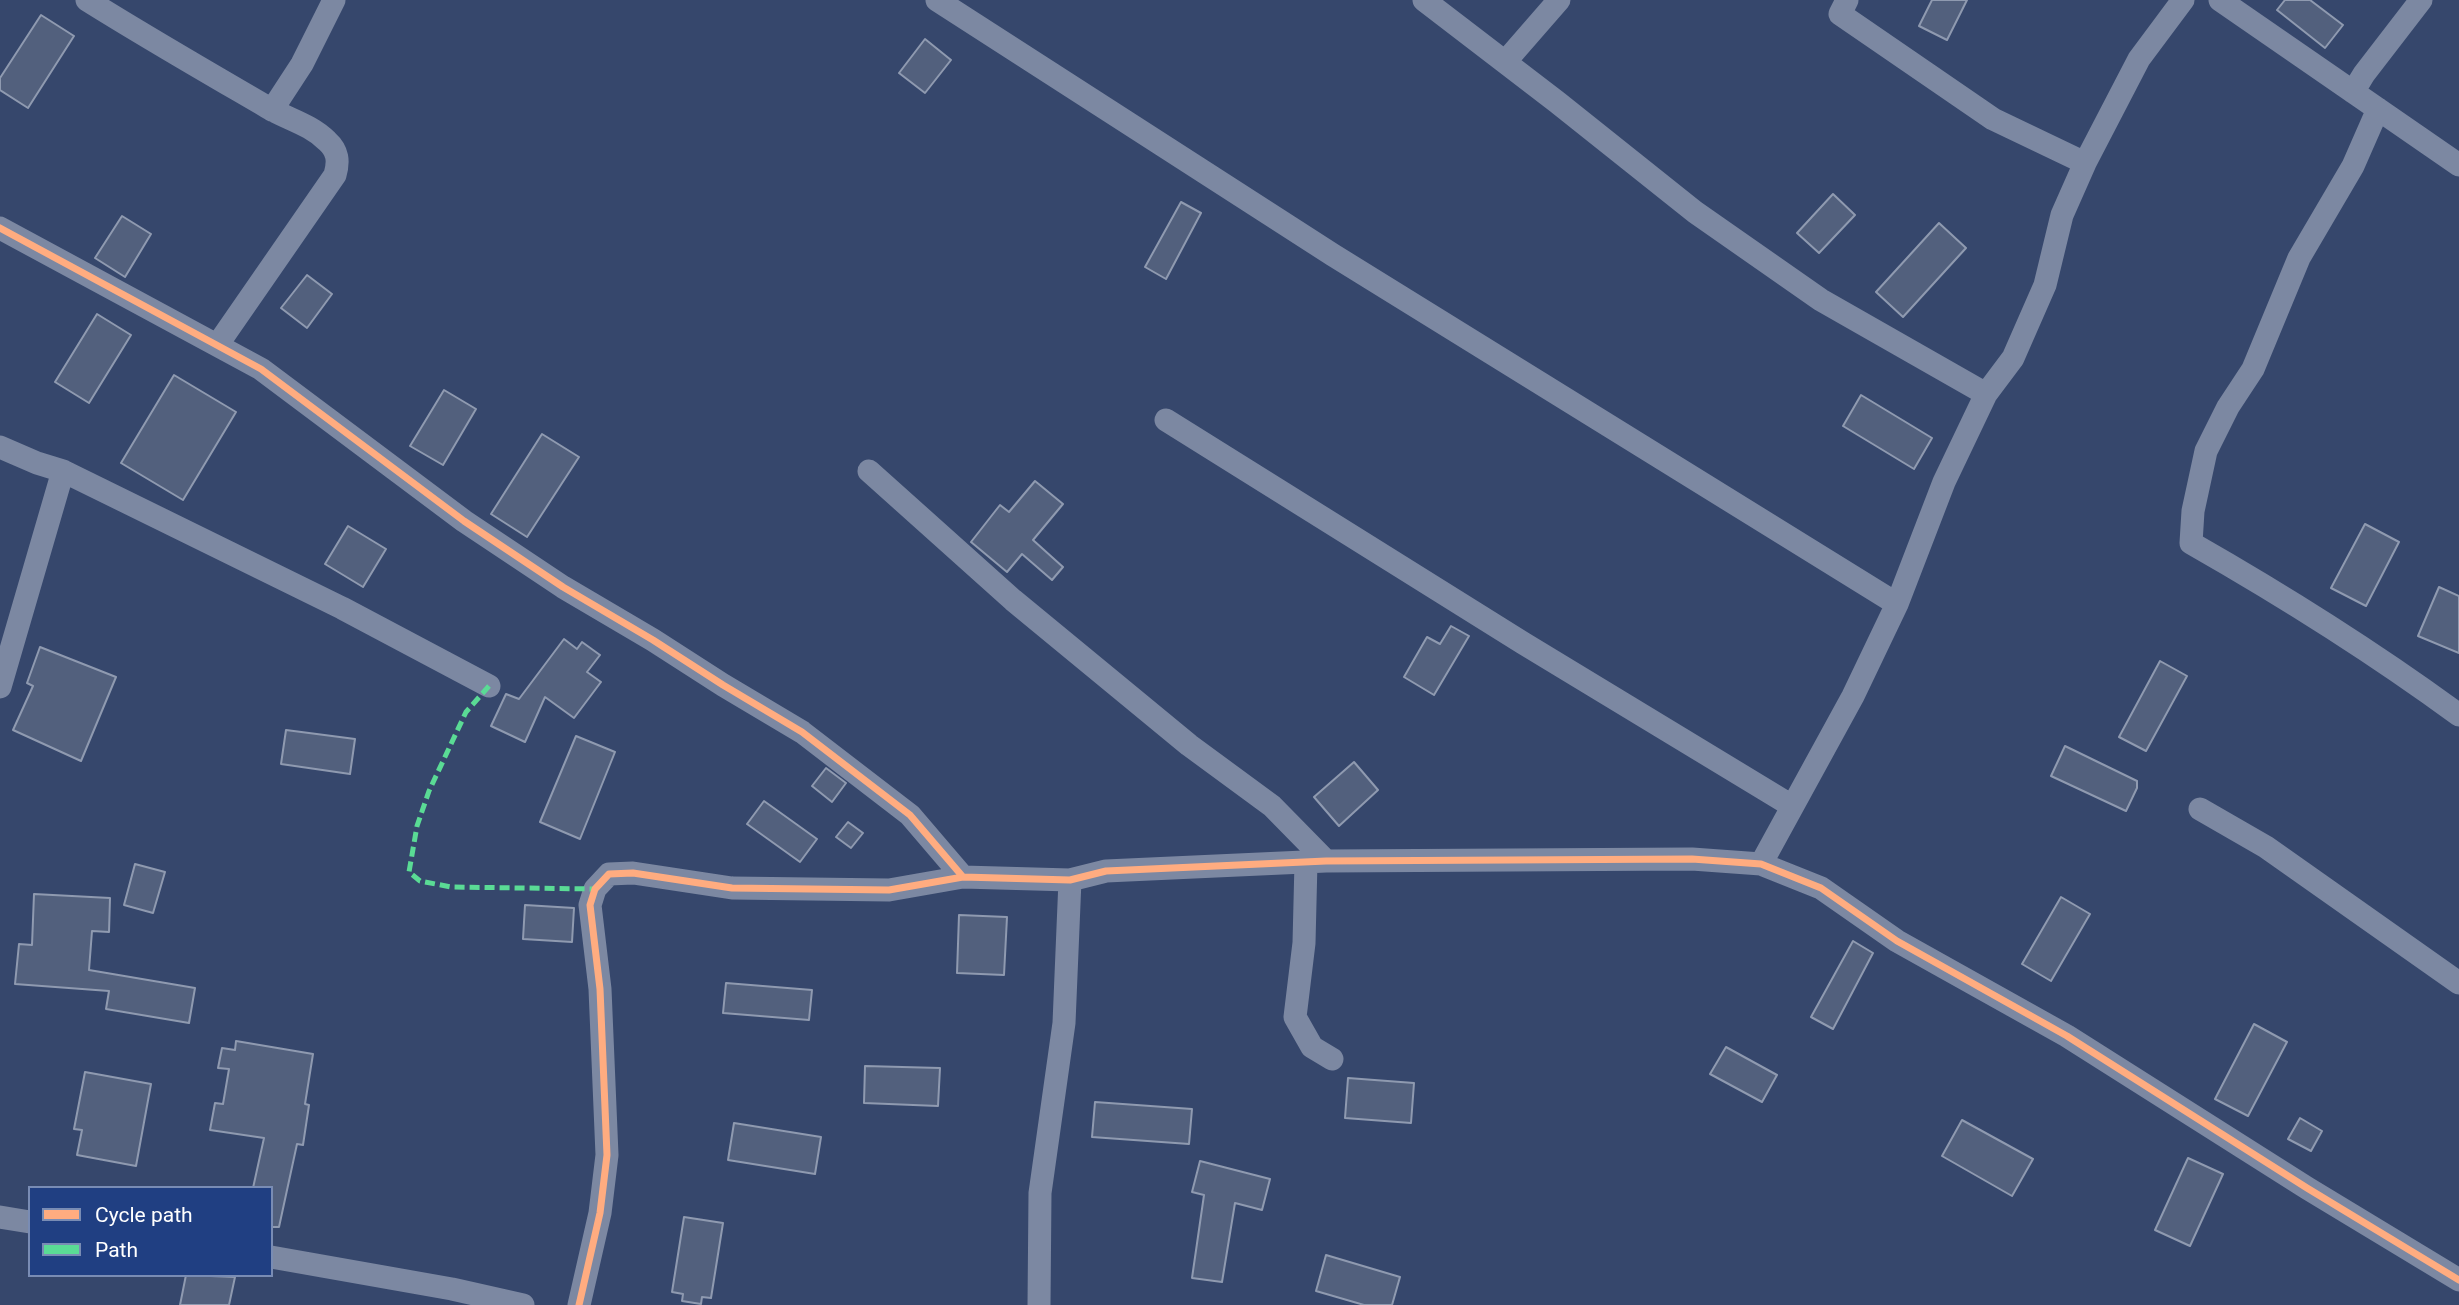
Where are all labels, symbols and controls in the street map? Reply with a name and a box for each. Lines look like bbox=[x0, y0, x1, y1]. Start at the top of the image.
legend bbox=[28, 1186, 273, 1277]
text: Cycle path bbox=[95, 1203, 193, 1227]
text: Path bbox=[95, 1238, 138, 1262]

